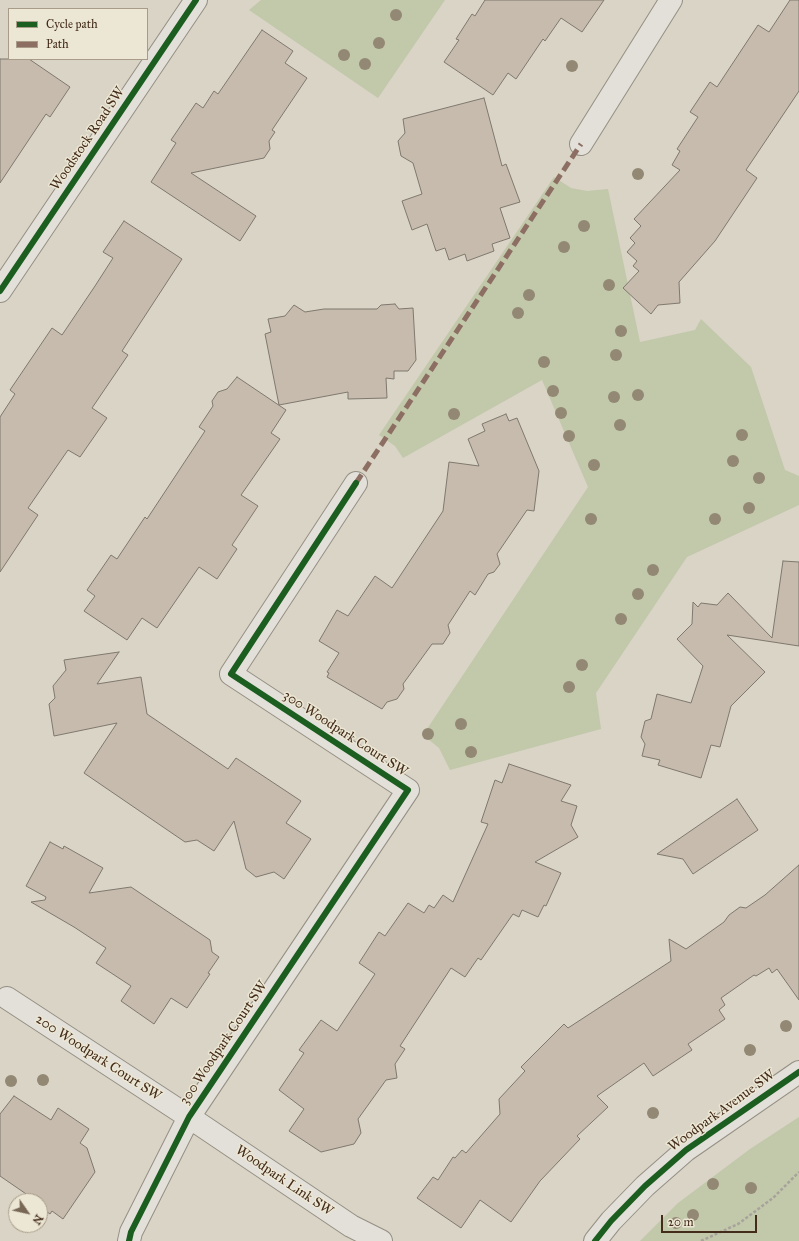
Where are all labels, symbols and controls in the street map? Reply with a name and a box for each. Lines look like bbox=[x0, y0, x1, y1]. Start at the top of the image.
legend bbox=[8, 8, 148, 60]
text: Cycle path bbox=[46, 17, 98, 31]
text: Path bbox=[46, 37, 69, 51]
street label: Woodstock Road SW bbox=[47, 84, 129, 194]
street label: 300 Woodpark Court SW bbox=[280, 687, 410, 781]
street label: 300 Woodpark Court SW bbox=[176, 978, 272, 1108]
street label: 200 Woodpark Court SW bbox=[32, 1011, 164, 1105]
street label: Woodpark Avenue SW bbox=[665, 1067, 779, 1155]
street label: Woodpark Link SW bbox=[232, 1142, 336, 1220]
north arrow bbox=[8, 1193, 48, 1233]
scale bar bbox=[663, 1207, 759, 1233]
text: N bbox=[30, 1212, 46, 1227]
text: 20 m bbox=[668, 1215, 694, 1229]

